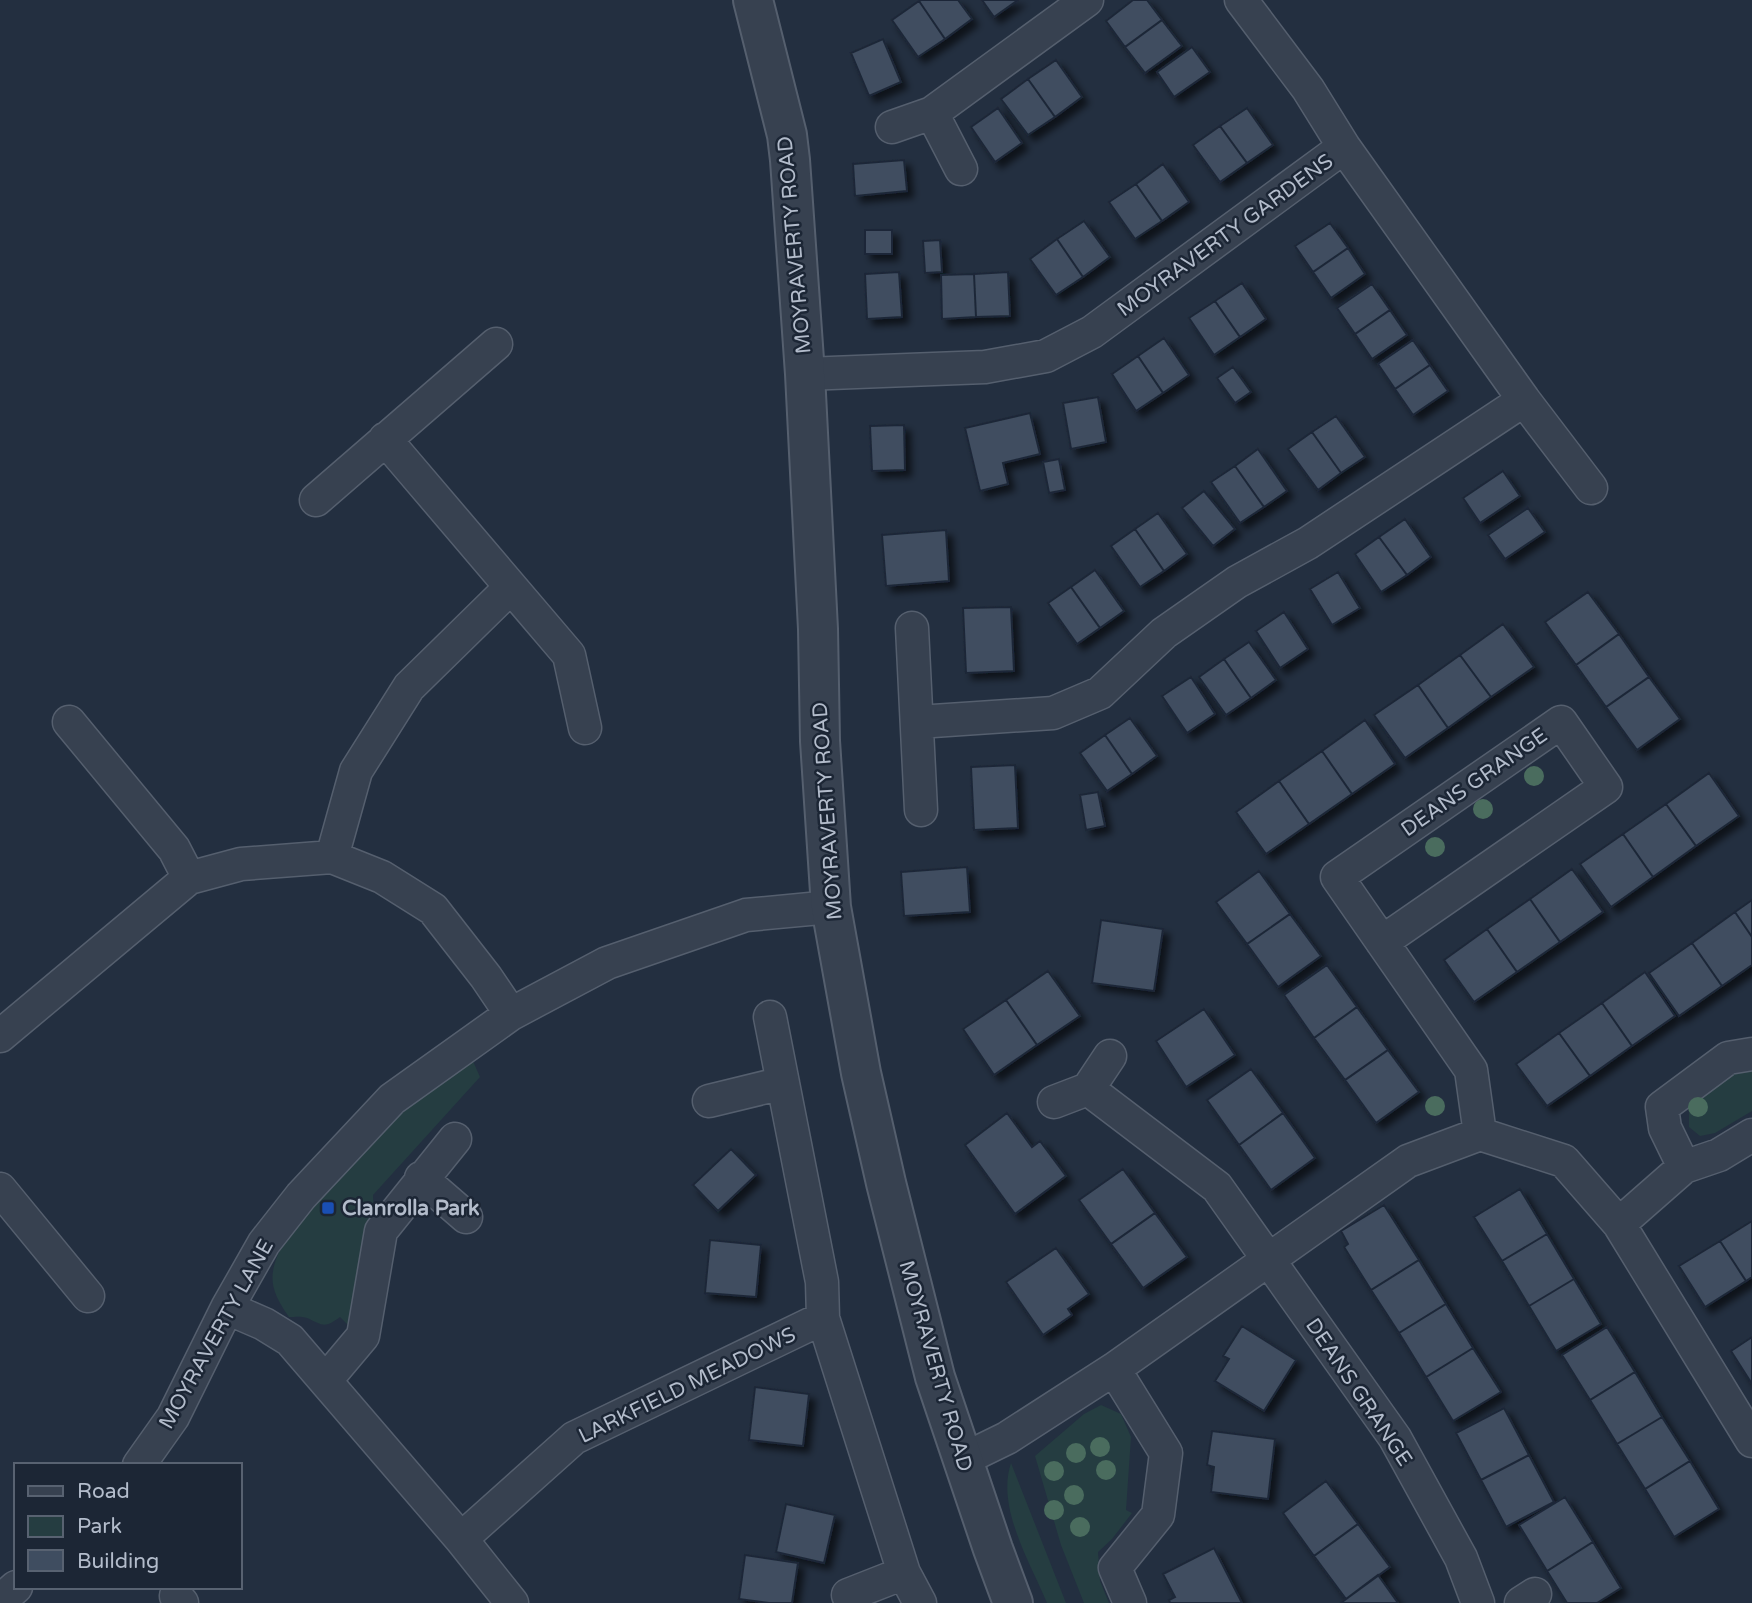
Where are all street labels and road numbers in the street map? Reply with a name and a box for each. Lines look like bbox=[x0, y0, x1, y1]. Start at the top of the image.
street label: MOYRAVERTY ROAD bbox=[773, 135, 816, 355]
street label: MOYRAVERTY GARDENS bbox=[1112, 149, 1338, 322]
street label: MOYRAVERTY ROAD bbox=[807, 701, 848, 921]
street label: DEANS GRANGE bbox=[1396, 723, 1552, 842]
street label: MOYRAVERTY LANE bbox=[154, 1235, 279, 1433]
street label: MOYRAVERTY ROAD bbox=[893, 1258, 978, 1475]
street label: DEANS GRANGE bbox=[1300, 1314, 1417, 1471]
street label: LARKFIELD MEADOWS bbox=[575, 1322, 800, 1449]

